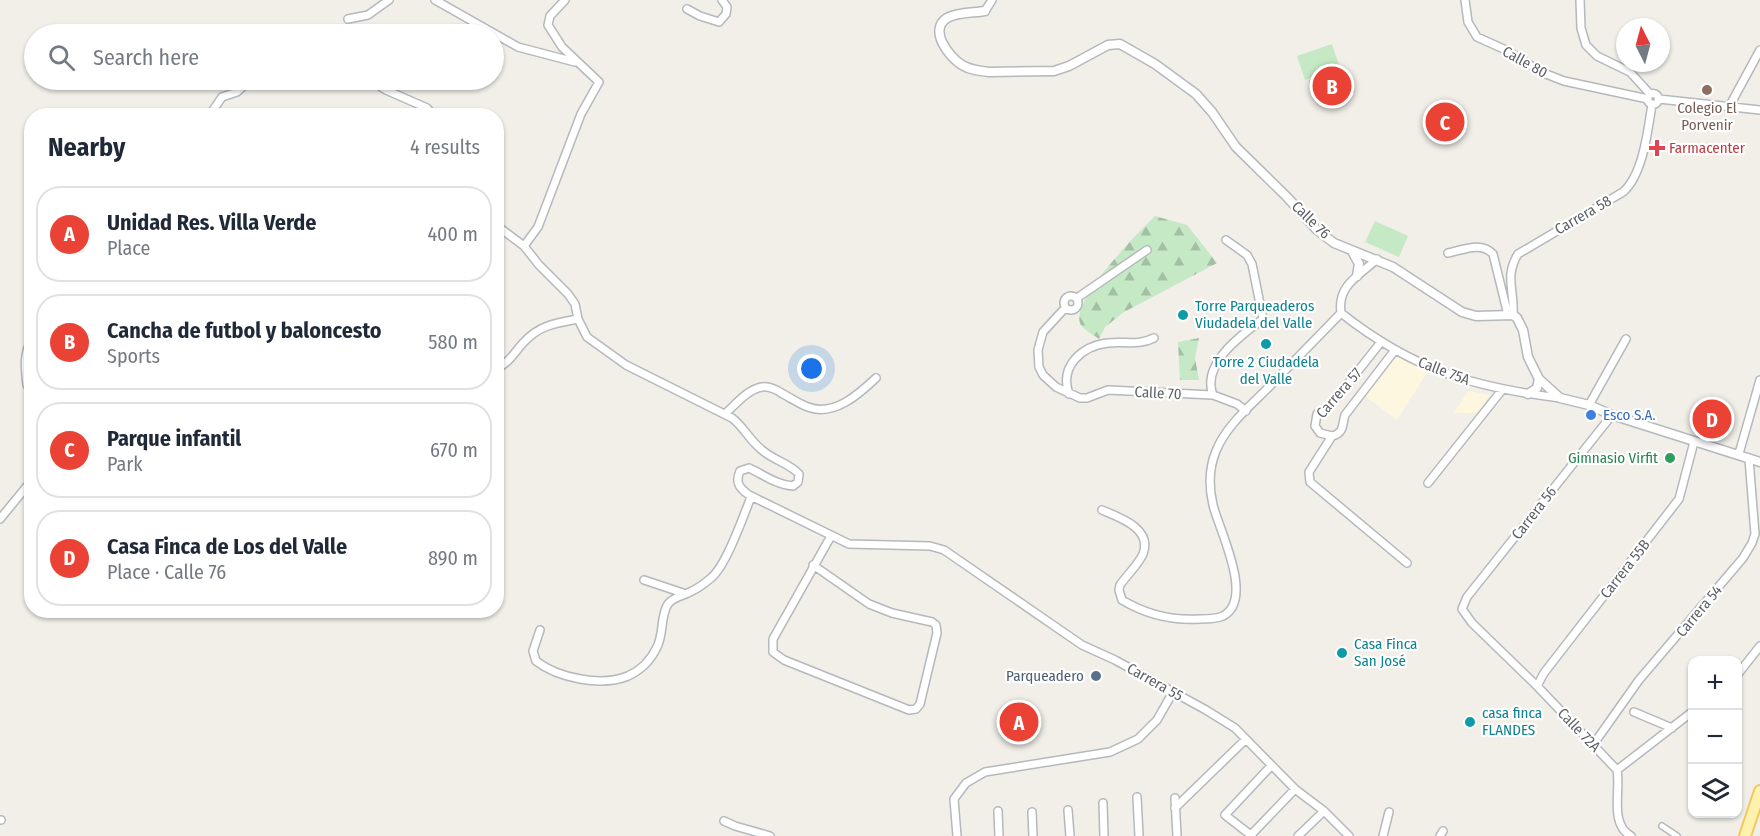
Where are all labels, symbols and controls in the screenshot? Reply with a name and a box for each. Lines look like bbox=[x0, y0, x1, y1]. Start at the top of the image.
north arrow bbox=[1616, 18, 1670, 72]
search box bbox=[24, 24, 504, 90]
icon: search bbox=[45, 41, 78, 74]
street label: Calle 80 bbox=[1499, 42, 1551, 82]
text: Search here bbox=[93, 44, 199, 71]
pin: B bbox=[1312, 64, 1352, 109]
marker: Colegio El Porvenir bbox=[1700, 83, 1714, 97]
place label: Colegio El Porvenir bbox=[1677, 99, 1737, 134]
pin: C bbox=[1426, 100, 1464, 144]
text: Nearby bbox=[48, 132, 125, 163]
text: 4 results bbox=[410, 135, 480, 159]
place label: Farmacenter bbox=[1669, 139, 1746, 157]
marker: Farmacenter bbox=[1650, 141, 1664, 155]
street label: Carrera 58 bbox=[1552, 192, 1614, 238]
street label: Calle 76 bbox=[1288, 197, 1334, 243]
text: Unidad Res. Villa Verde bbox=[107, 209, 316, 236]
text: A bbox=[64, 222, 75, 246]
text: 400 m bbox=[427, 222, 478, 246]
text: Place bbox=[107, 236, 150, 260]
place label: Torre Parqueaderos Viudadela del Valle bbox=[1195, 297, 1314, 332]
marker: Torre Parqueaderos Viudadela del Valle bbox=[1176, 308, 1190, 322]
text: Cancha de futbol y baloncesto bbox=[107, 317, 382, 344]
text: B bbox=[64, 330, 75, 354]
text: 580 m bbox=[428, 330, 478, 354]
marker: Torre 2 Ciudadela del Valle bbox=[1259, 337, 1273, 351]
text: Sports bbox=[107, 344, 160, 368]
place label: Torre 2 Ciudadela del Valle bbox=[1213, 353, 1319, 388]
street label: Calle 75A bbox=[1416, 353, 1473, 389]
your location bbox=[797, 354, 826, 383]
street label: Carrera 57 bbox=[1312, 364, 1366, 422]
street label: Calle 70 bbox=[1134, 383, 1182, 403]
pin: D bbox=[1692, 396, 1732, 442]
place label: Esco S.A. bbox=[1603, 406, 1656, 424]
marker: Esco S.A. bbox=[1584, 408, 1598, 422]
text: Parque infantil bbox=[107, 425, 241, 452]
text: C bbox=[64, 438, 75, 462]
text: 670 m bbox=[430, 438, 478, 462]
place label: Gimnasio Virfit bbox=[1568, 449, 1658, 467]
marker: Gimnasio Virfit bbox=[1663, 451, 1677, 465]
text: Park bbox=[107, 452, 143, 476]
street label: Carrera 56 bbox=[1508, 483, 1560, 543]
text: Casa Finca de Los del Valle bbox=[107, 533, 347, 560]
street label: Carrera 55B bbox=[1596, 536, 1654, 602]
text: D bbox=[64, 546, 75, 570]
text: 890 m bbox=[428, 546, 478, 570]
text: Place · Calle 76 bbox=[107, 560, 226, 584]
street label: Carrera 54 bbox=[1672, 581, 1726, 641]
place label: Casa Finca San José bbox=[1354, 635, 1417, 670]
marker: Casa Finca San José bbox=[1335, 646, 1349, 660]
map controls bbox=[1688, 656, 1742, 818]
button: + bbox=[1688, 656, 1742, 710]
street label: Carrera 55 bbox=[1124, 659, 1186, 705]
place label: Parqueadero bbox=[1006, 667, 1084, 685]
marker: Parqueadero bbox=[1089, 669, 1103, 683]
pin: A bbox=[1000, 700, 1038, 744]
place label: casa finca FLANDES bbox=[1482, 704, 1542, 739]
street label: Calle 72A bbox=[1554, 704, 1604, 756]
button: − bbox=[1688, 710, 1742, 764]
marker: casa finca FLANDES bbox=[1463, 715, 1477, 729]
button: layers bbox=[1688, 764, 1742, 818]

